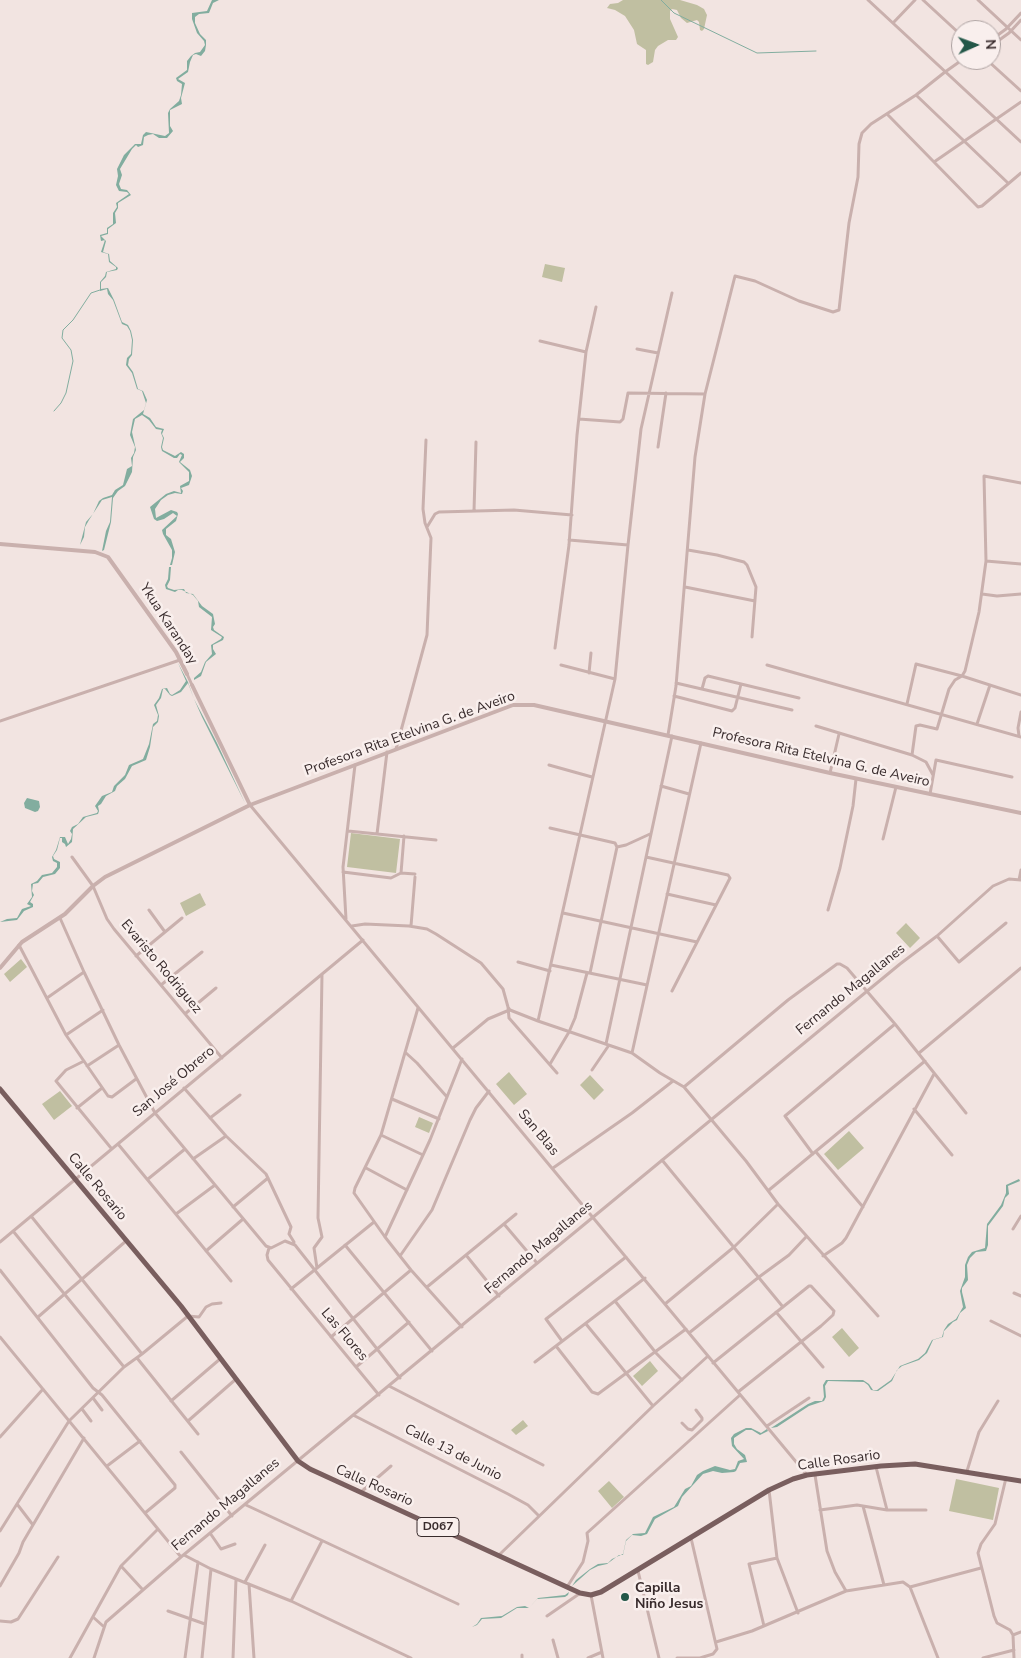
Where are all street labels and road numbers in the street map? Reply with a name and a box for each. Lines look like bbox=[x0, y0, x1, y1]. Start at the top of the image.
street label: Ykua Karanday bbox=[136, 580, 200, 668]
street label: Profesora Rita Etelvina G. de Aveiro bbox=[303, 688, 517, 780]
street label: Profesora Rita Etelvina G. de Aveiro bbox=[711, 725, 931, 791]
street label: Evaristo Rodriguez bbox=[117, 917, 205, 1017]
street label: Fernando Magallanes bbox=[793, 941, 909, 1039]
street label: San José Obrero bbox=[130, 1043, 218, 1121]
street label: San Blas bbox=[514, 1106, 562, 1160]
street label: Calle Rosario bbox=[64, 1150, 130, 1224]
street label: Fernando Magallanes bbox=[482, 1198, 596, 1298]
street label: Las Flores bbox=[317, 1305, 371, 1365]
street label: Calle 13 de Junio bbox=[402, 1421, 504, 1485]
street label: Calle Rosario bbox=[797, 1447, 881, 1475]
street label: Fernando Magallanes bbox=[169, 1455, 283, 1555]
street label: Calle Rosario bbox=[333, 1461, 415, 1511]
road number: D067 bbox=[417, 1518, 459, 1536]

